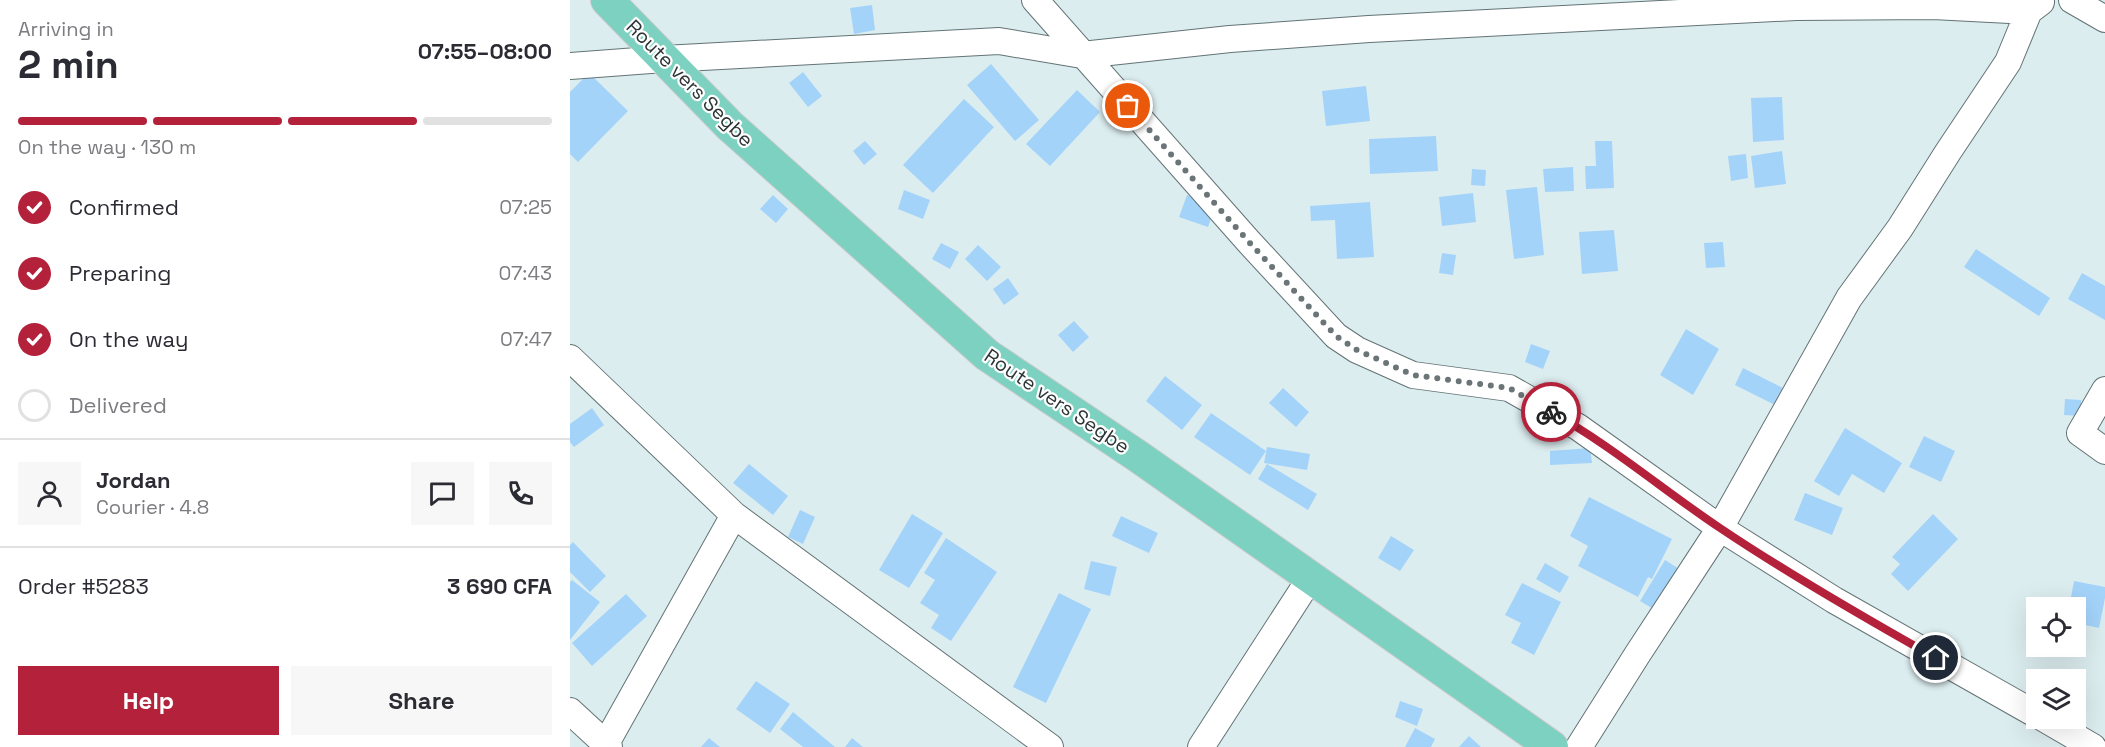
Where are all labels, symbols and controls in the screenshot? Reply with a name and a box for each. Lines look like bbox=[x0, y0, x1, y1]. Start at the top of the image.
street label: Route vers Segbe bbox=[621, 14, 759, 152]
text: Arriving in bbox=[18, 16, 114, 42]
text: 07:55–08:00 bbox=[418, 37, 552, 65]
text: 2 min bbox=[18, 40, 119, 89]
pin bbox=[1102, 80, 1153, 131]
icon: bag bbox=[1111, 89, 1144, 122]
text: On the way · 130 m bbox=[18, 134, 196, 160]
icon: check bbox=[18, 191, 51, 224]
text: Confirmed bbox=[69, 193, 179, 221]
text: 07:25 bbox=[499, 194, 552, 220]
icon: check bbox=[18, 257, 51, 290]
text: Preparing bbox=[69, 259, 171, 287]
text: 07:43 bbox=[499, 260, 552, 286]
icon: check bbox=[18, 323, 51, 356]
text: On the way bbox=[69, 325, 188, 353]
text: 07:47 bbox=[500, 326, 552, 352]
street label: Route vers Segbe bbox=[979, 343, 1135, 459]
courier bbox=[1521, 382, 1581, 442]
text: Delivered bbox=[69, 391, 167, 419]
icon: bike bbox=[1535, 396, 1568, 429]
button: person bbox=[18, 462, 81, 525]
button: chat bbox=[411, 462, 474, 525]
button: phone bbox=[489, 462, 552, 525]
text: Jordan bbox=[96, 466, 171, 494]
text: Courier · 4.8 bbox=[96, 494, 209, 520]
text: Order #5283 bbox=[18, 572, 149, 600]
text: 3 690 CFA bbox=[447, 572, 552, 600]
map controls bbox=[2026, 597, 2086, 729]
button: locate bbox=[2026, 597, 2086, 657]
pin bbox=[1910, 632, 1961, 683]
icon: home bbox=[1919, 641, 1952, 674]
button: Help bbox=[18, 666, 279, 735]
button: Share bbox=[291, 666, 552, 735]
button: layers bbox=[2026, 669, 2086, 729]

